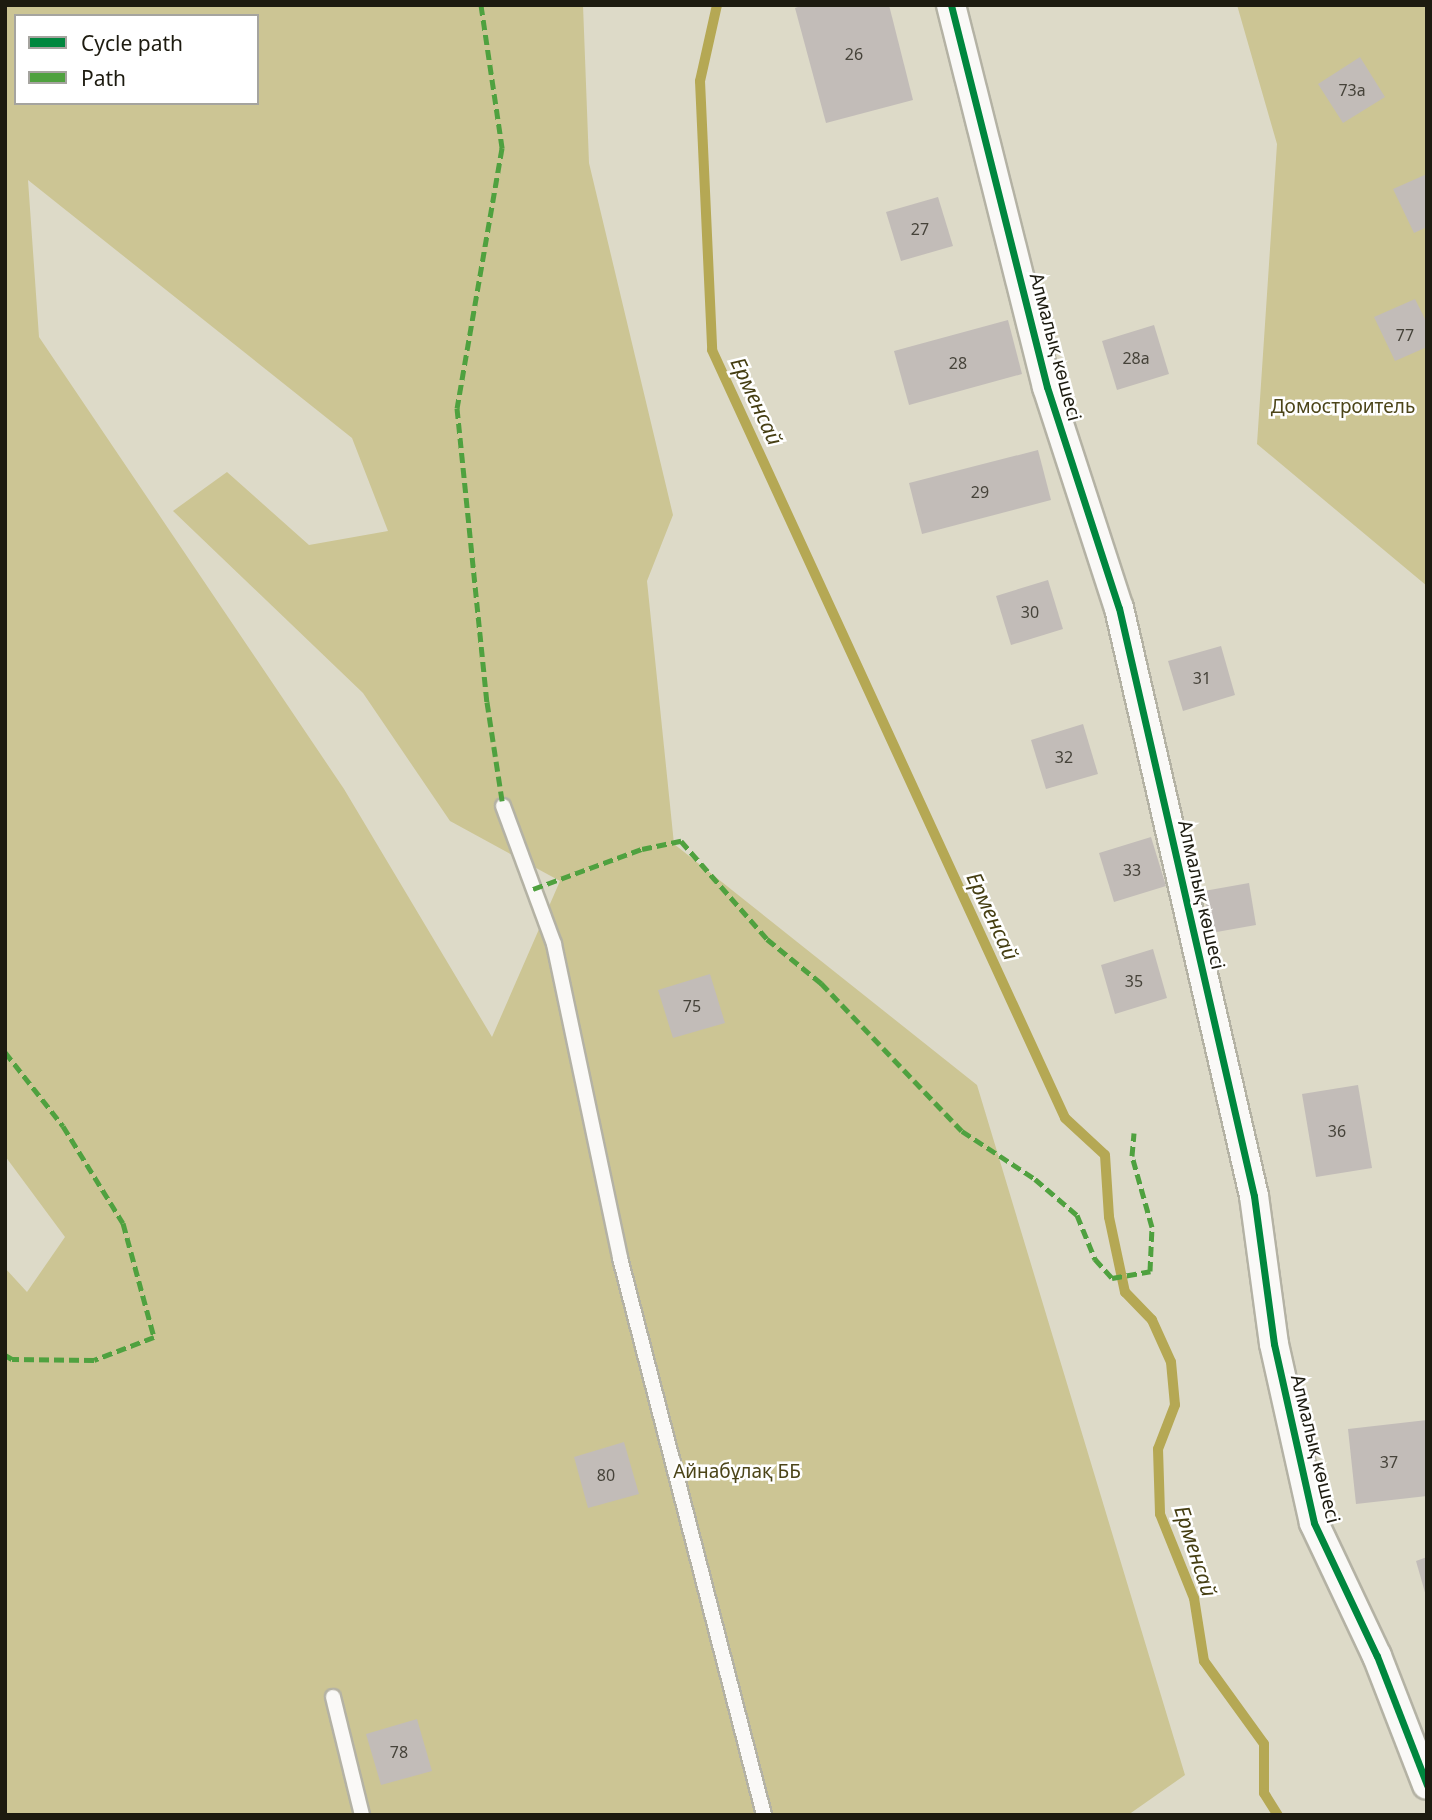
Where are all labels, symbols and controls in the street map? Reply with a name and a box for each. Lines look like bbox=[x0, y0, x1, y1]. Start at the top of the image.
legend bbox=[14, 14, 259, 105]
text: Cycle path bbox=[81, 29, 183, 57]
house number: 26 bbox=[845, 44, 863, 64]
text: Path bbox=[81, 64, 126, 92]
house number: 73а bbox=[1338, 80, 1366, 100]
house number: 27 bbox=[911, 219, 929, 239]
street label: Алмалық көшесі bbox=[1024, 270, 1086, 424]
house number: 77 bbox=[1396, 325, 1414, 345]
house number: 28а bbox=[1122, 348, 1150, 368]
water label: Ерменсай bbox=[726, 353, 788, 449]
house number: 28 bbox=[949, 353, 967, 373]
park label: Домостроитель bbox=[1271, 396, 1415, 418]
house number: 29 bbox=[971, 482, 989, 502]
house number: 30 bbox=[1021, 602, 1039, 622]
house number: 31 bbox=[1193, 668, 1211, 688]
house number: 32 bbox=[1055, 747, 1073, 767]
street label: Алмалық көшесі bbox=[1173, 818, 1229, 972]
house number: 33 bbox=[1123, 860, 1141, 880]
water label: Ерменсай bbox=[962, 868, 1024, 964]
house number: 35 bbox=[1125, 971, 1143, 991]
house number: 75 bbox=[683, 996, 701, 1016]
house number: 36 bbox=[1328, 1121, 1346, 1141]
street label: Алмалық көшесі bbox=[1285, 1372, 1345, 1526]
house number: 37 bbox=[1380, 1452, 1398, 1472]
park label: Айнабұлақ ББ bbox=[673, 1461, 801, 1483]
house number: 80 bbox=[597, 1465, 615, 1485]
water label: Ерменсай bbox=[1170, 1503, 1222, 1599]
house number: 78 bbox=[390, 1742, 408, 1762]

